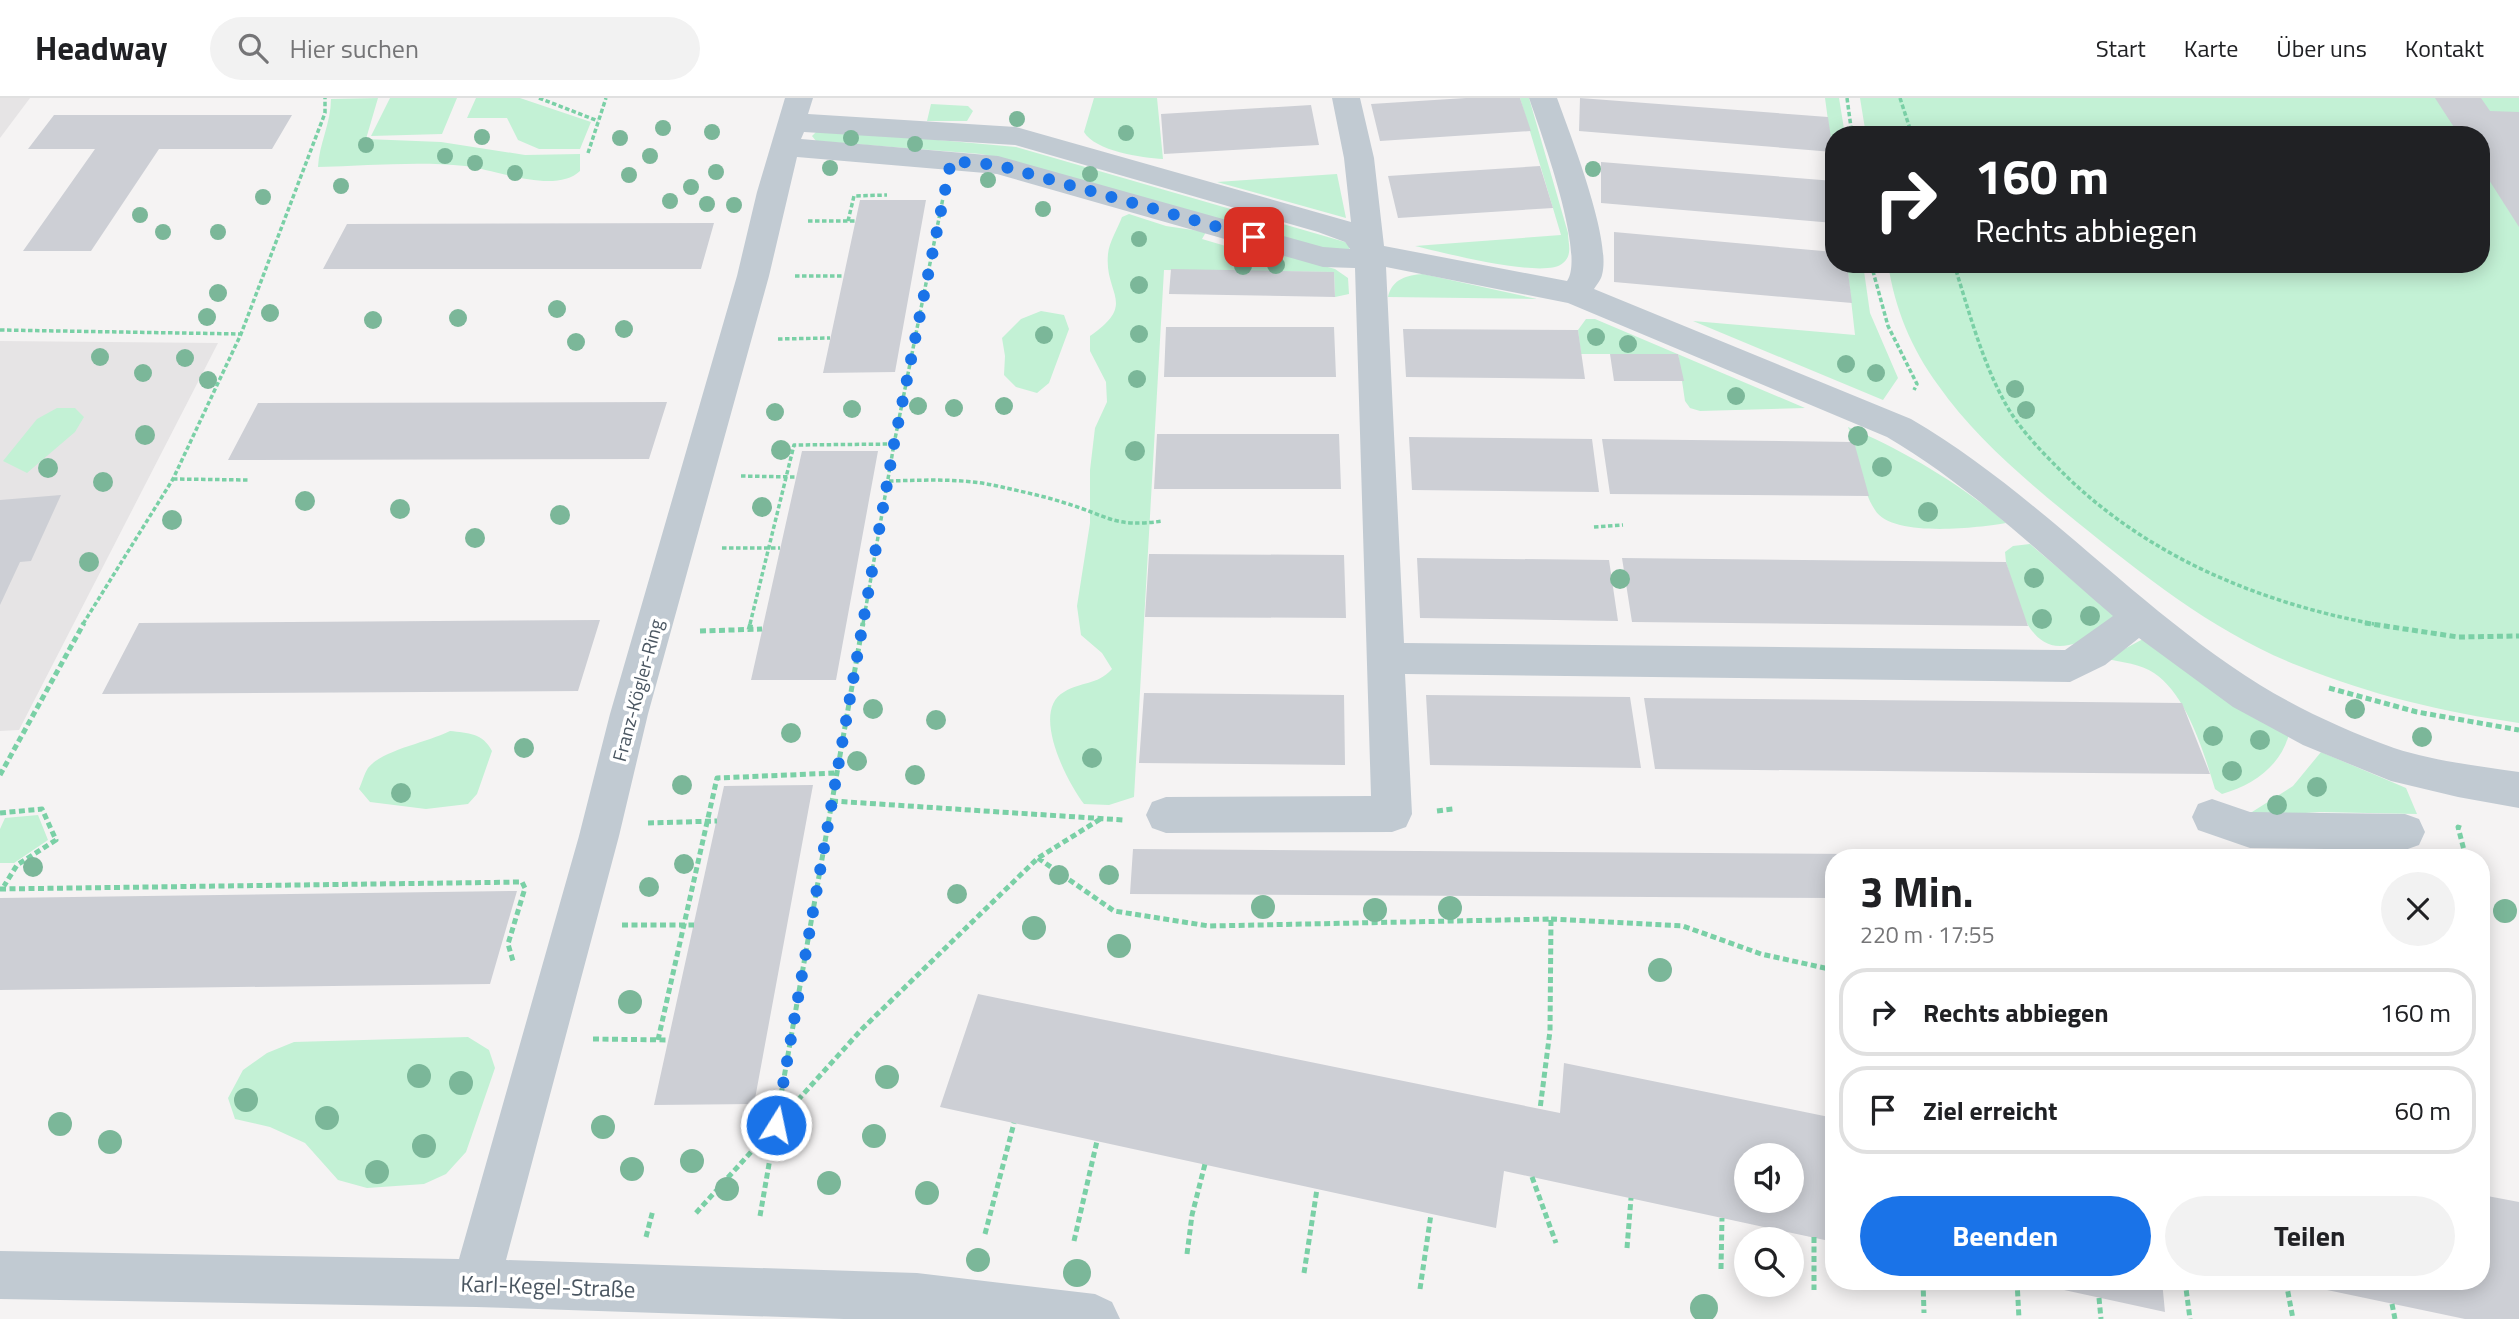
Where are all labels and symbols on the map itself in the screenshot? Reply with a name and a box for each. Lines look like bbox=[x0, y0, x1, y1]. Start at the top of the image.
pin bbox=[1224, 207, 1284, 267]
street label: Franz-Kögler-Ring bbox=[604, 615, 670, 764]
position arrow bbox=[739, 1088, 813, 1162]
street label: Karl-Kegel-Straße bbox=[460, 1265, 636, 1307]

